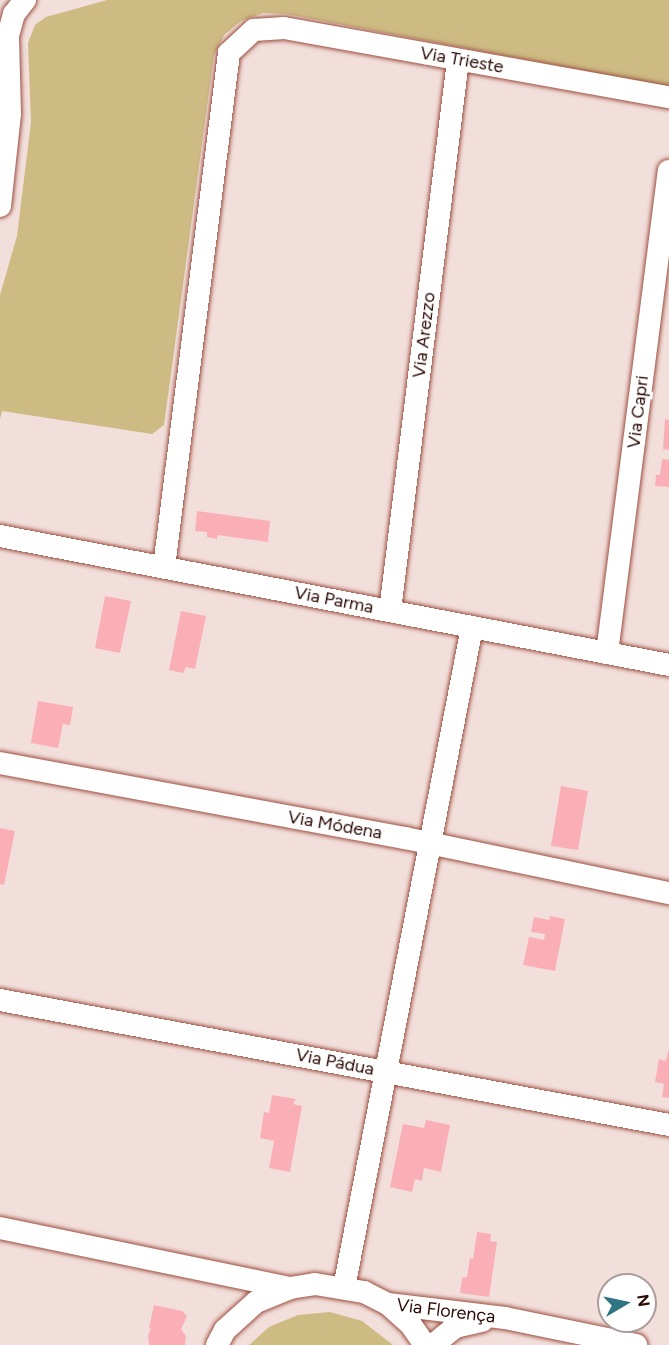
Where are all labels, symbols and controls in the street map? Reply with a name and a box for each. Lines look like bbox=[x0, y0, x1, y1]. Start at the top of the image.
street label: Via Trieste bbox=[419, 42, 505, 78]
street label: Via Arezzo bbox=[408, 291, 440, 379]
street label: Via Capri bbox=[623, 374, 653, 450]
street label: Via Parma bbox=[293, 582, 375, 618]
street label: Via Módena bbox=[286, 806, 384, 844]
street label: Via Pádua bbox=[294, 1044, 376, 1080]
north arrow bbox=[597, 1273, 657, 1333]
text: N bbox=[633, 1293, 654, 1308]
street label: Via Florença bbox=[395, 1294, 497, 1328]

